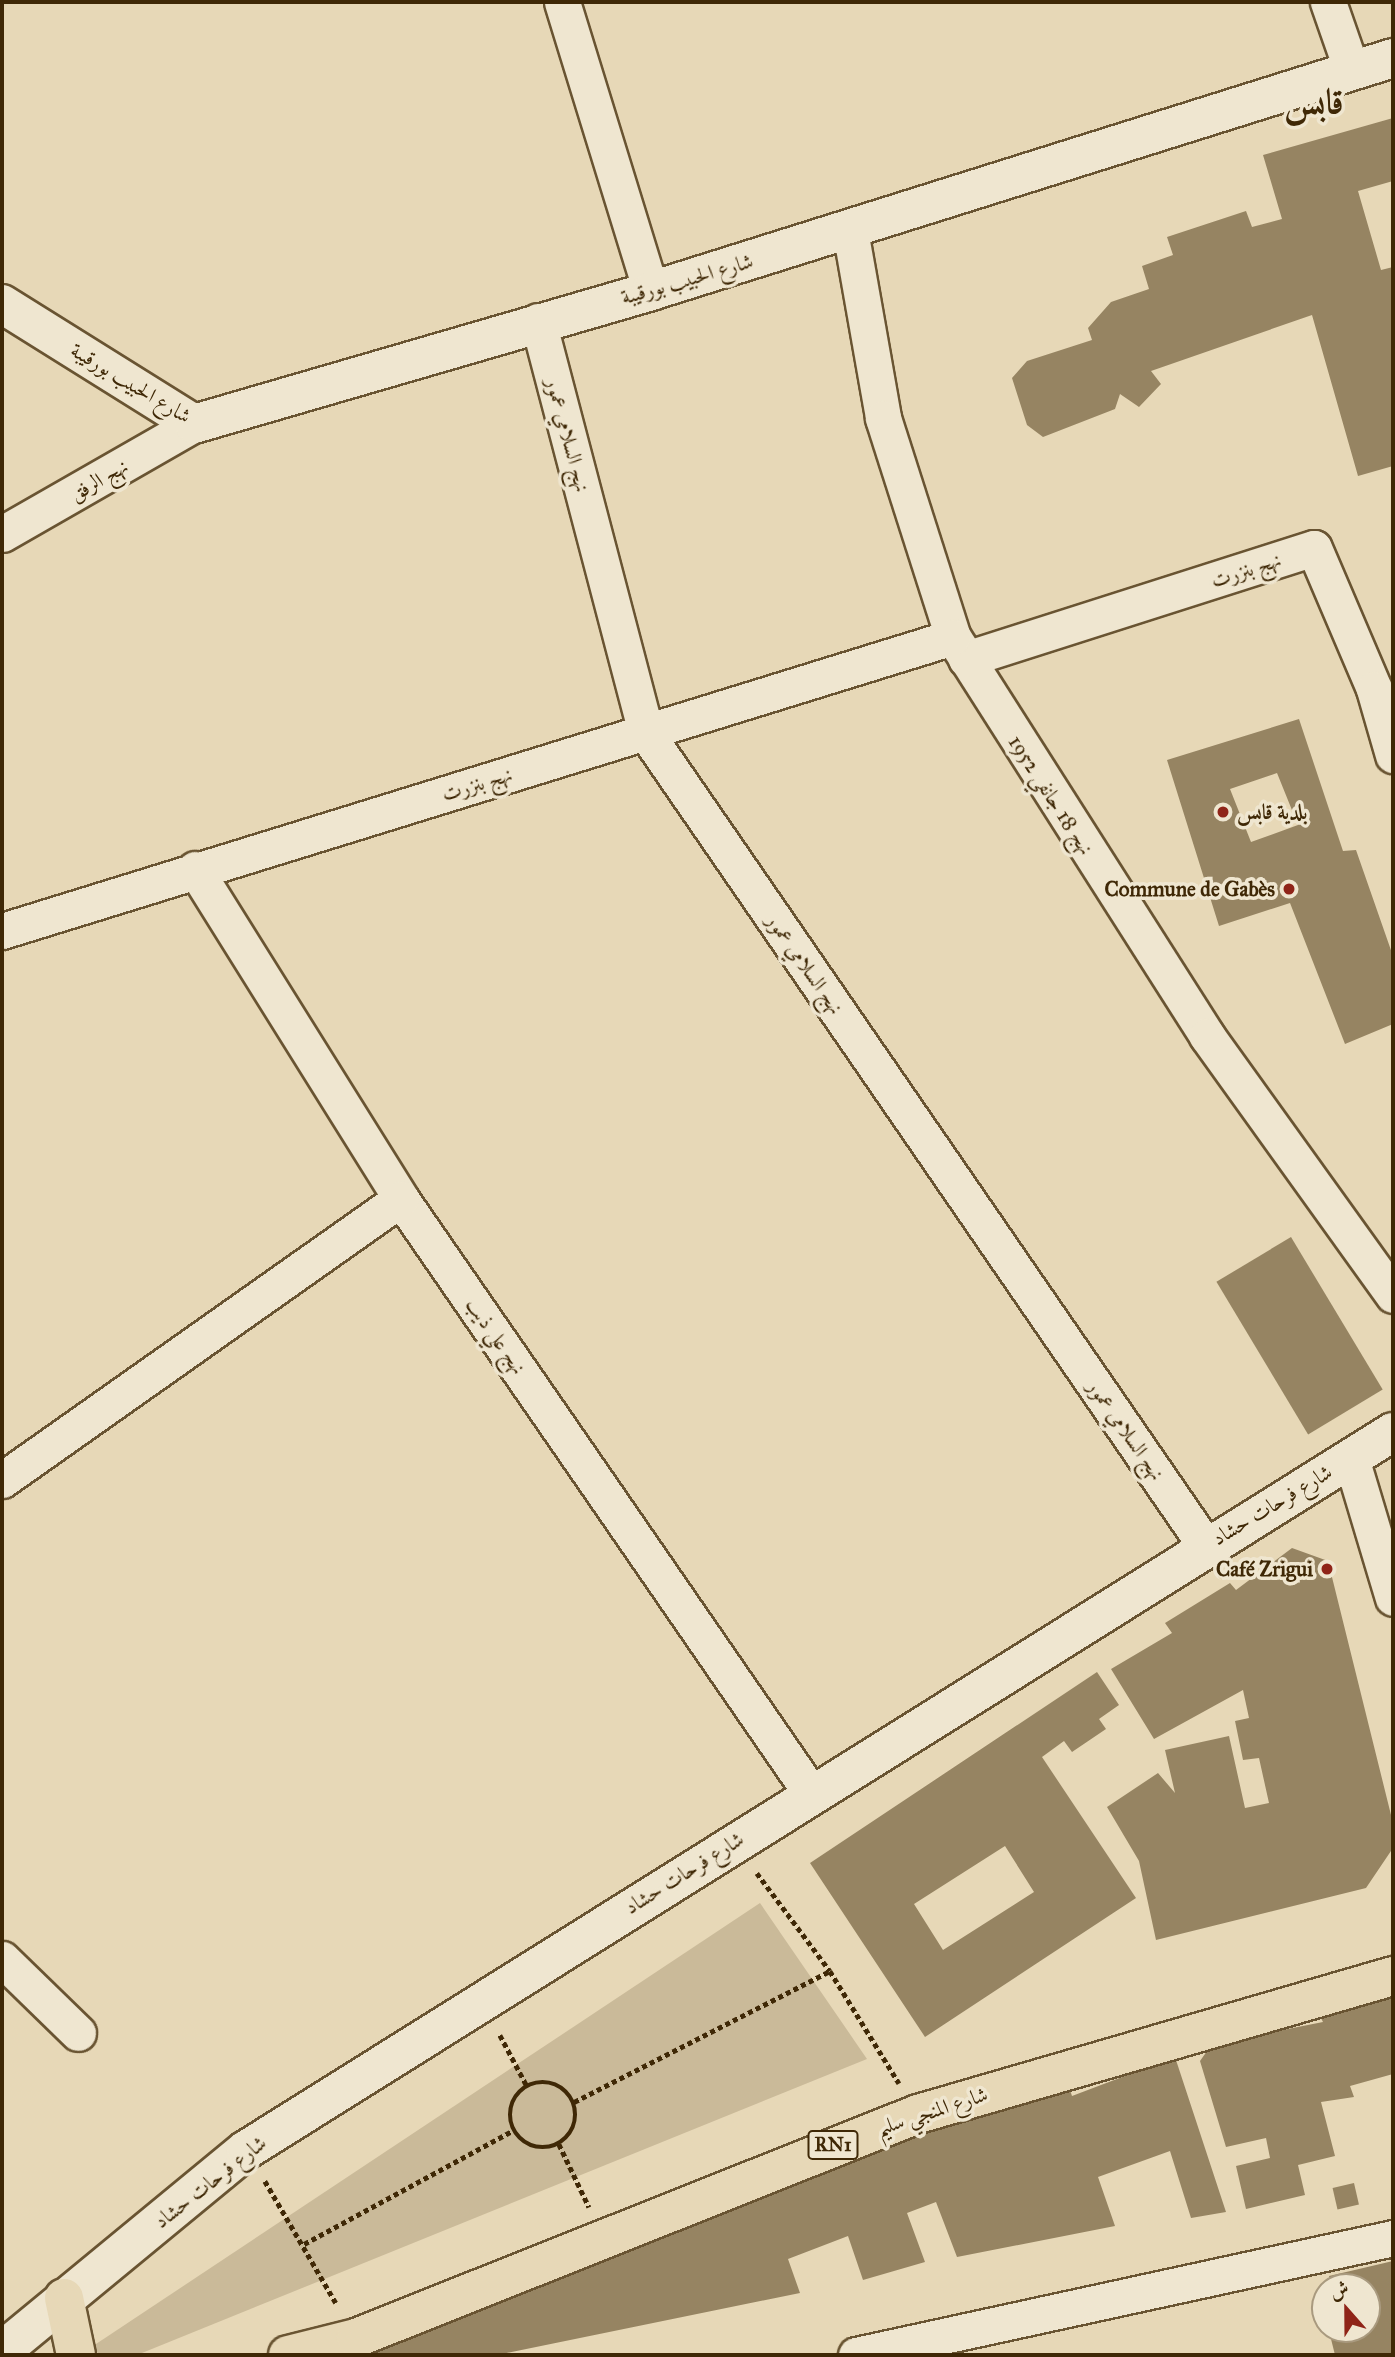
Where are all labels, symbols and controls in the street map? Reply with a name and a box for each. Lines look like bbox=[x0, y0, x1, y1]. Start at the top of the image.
district label: قابس bbox=[1284, 81, 1344, 123]
street label: شارع الحبيب بورقيبة bbox=[618, 248, 756, 310]
street label: شارع الحبيب بورقيبة bbox=[66, 337, 196, 429]
street label: نهج السلامي عمور bbox=[541, 375, 595, 495]
street label: نهج الرفق bbox=[65, 453, 133, 507]
street label: نهج بنزرت bbox=[1208, 547, 1284, 593]
street label: نهج 18 جانفي 1952 bbox=[1003, 730, 1099, 860]
street label: نهج بنزرت bbox=[439, 761, 515, 807]
place label: بلدية قابس bbox=[1237, 799, 1307, 825]
marker: بلدية قابس bbox=[1215, 804, 1231, 820]
place label: Commune de Gabès bbox=[1104, 876, 1275, 902]
marker: Commune de Gabès bbox=[1281, 881, 1297, 897]
street label: نهج السلامي عمور bbox=[761, 909, 849, 1019]
street label: نهج علي ذيب bbox=[461, 1293, 531, 1379]
street label: نهج السلامي عمور bbox=[1082, 1375, 1170, 1485]
street label: شارع فرحات حشاد bbox=[1207, 1459, 1337, 1551]
place label: Café Zrigui bbox=[1216, 1556, 1313, 1582]
marker: Café Zrigui bbox=[1319, 1561, 1335, 1577]
street label: شارع فرحات حشاد bbox=[620, 1826, 748, 1920]
street label: شارع المنجي سليم bbox=[873, 2081, 991, 2141]
street label: شارع فرحات حشاد bbox=[149, 2130, 271, 2234]
road number: RN1 bbox=[807, 2130, 859, 2160]
north arrow bbox=[1311, 2273, 1381, 2343]
text: ش bbox=[1326, 2276, 1352, 2304]

